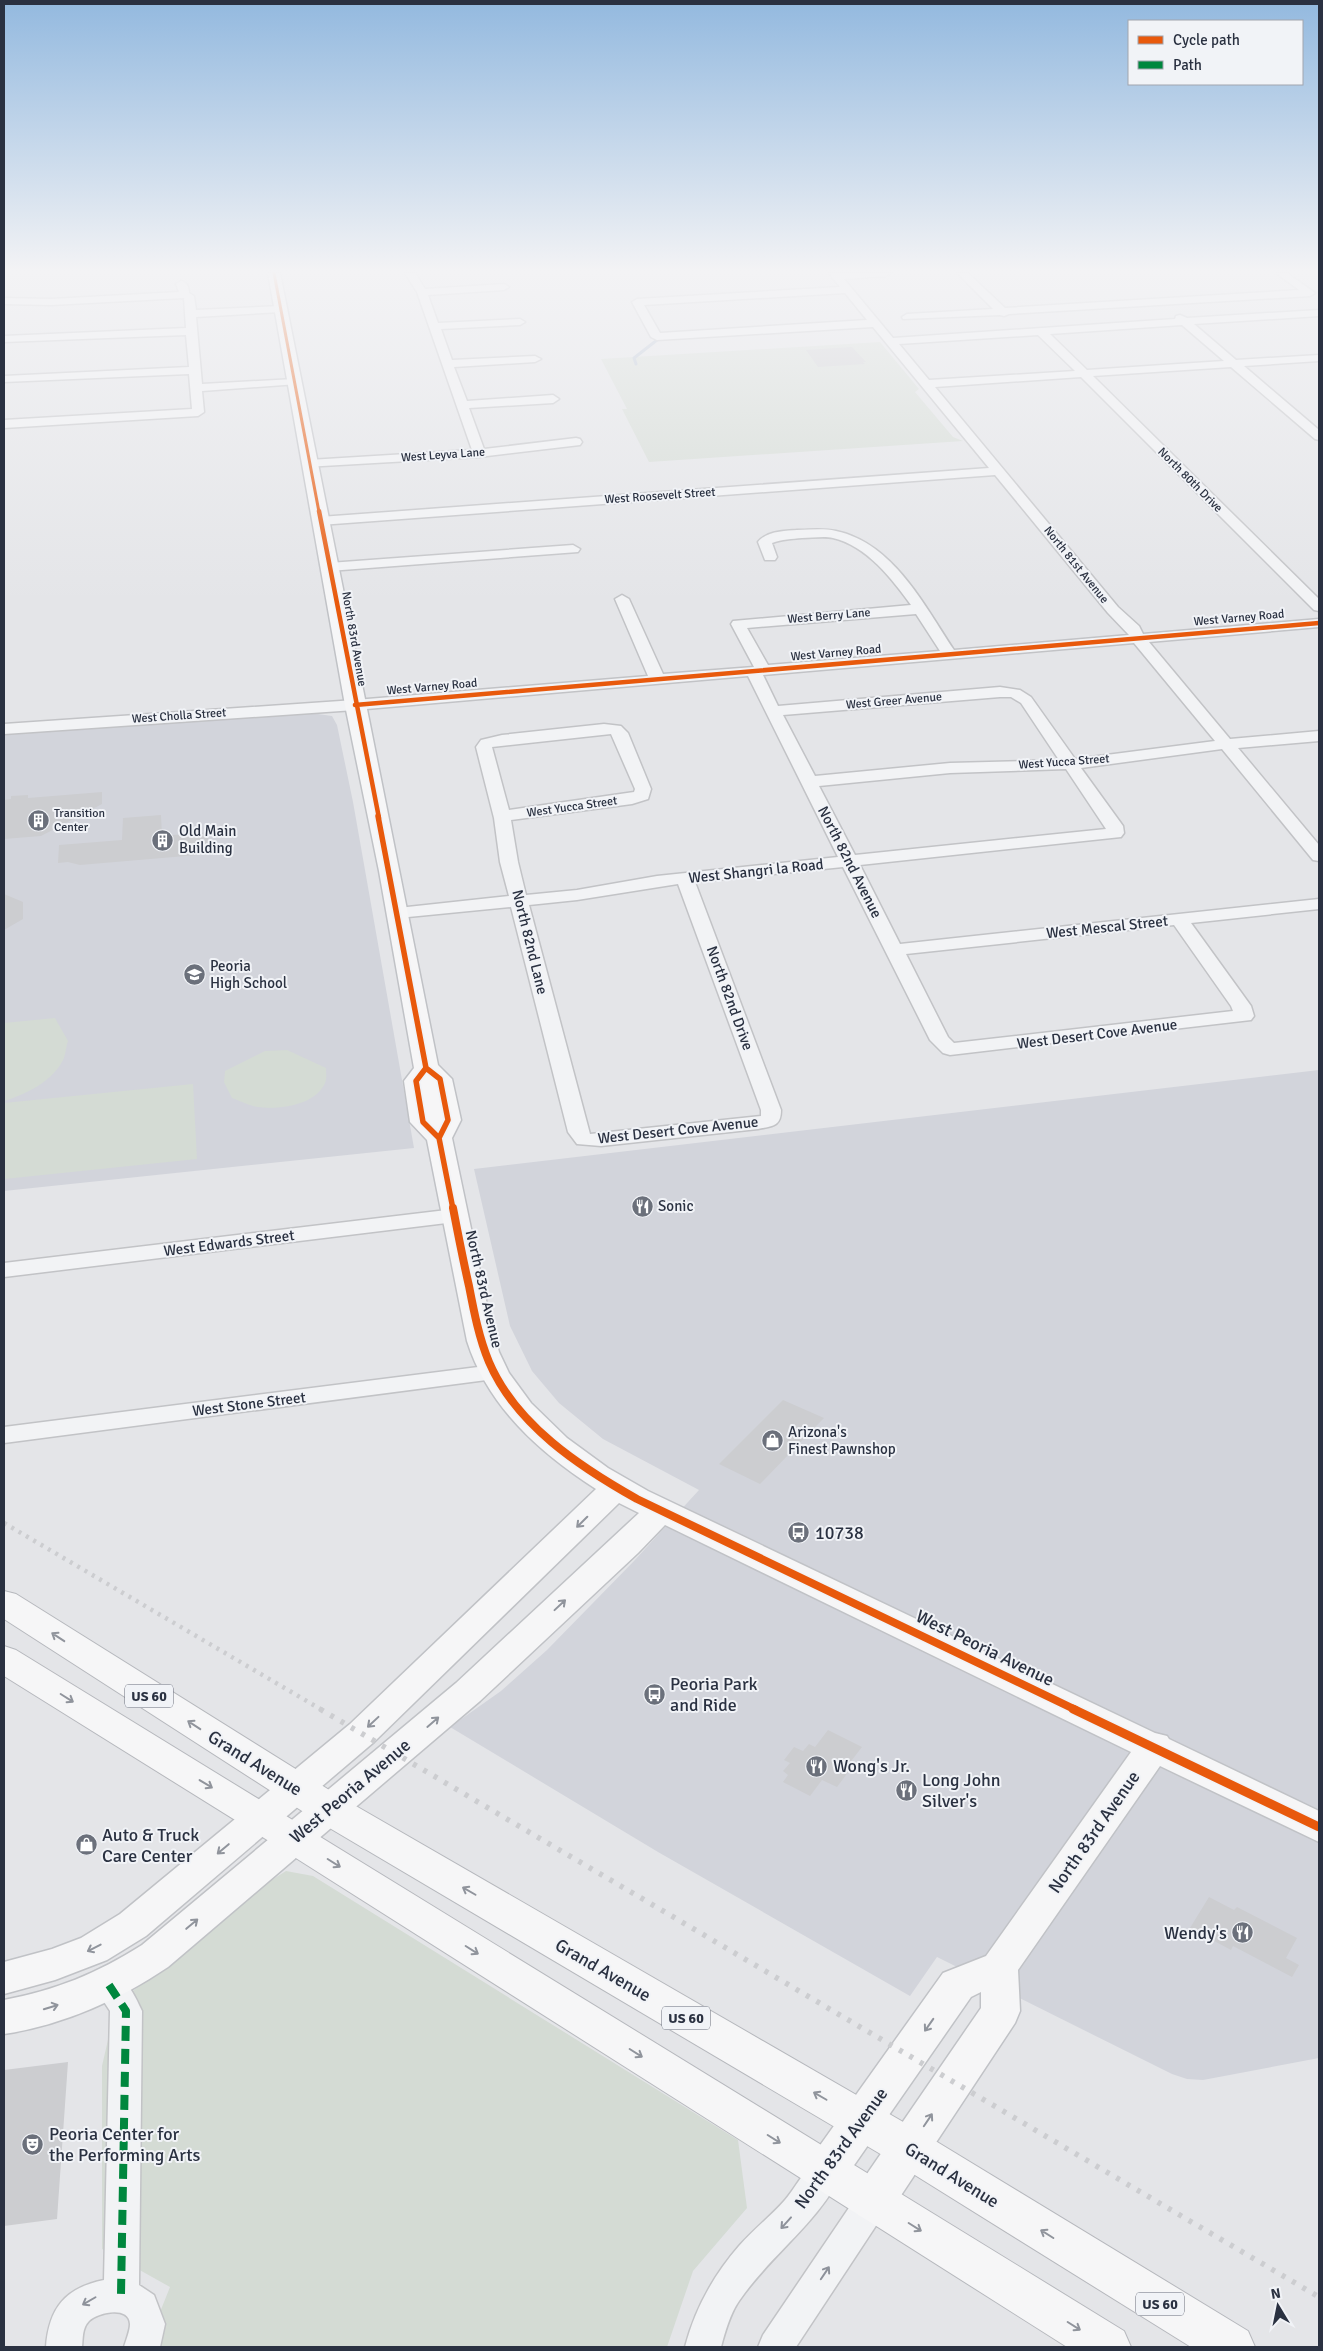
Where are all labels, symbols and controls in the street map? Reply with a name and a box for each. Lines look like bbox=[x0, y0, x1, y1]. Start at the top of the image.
legend bbox=[1128, 20, 1303, 85]
text: Cycle path bbox=[1173, 31, 1240, 49]
text: Path bbox=[1173, 56, 1202, 74]
street label: North 80th Drive bbox=[1154, 444, 1226, 516]
street label: West Leyva Lane bbox=[400, 445, 486, 465]
street label: West Roosevelt Street bbox=[604, 485, 716, 507]
street label: North 81st Avenue bbox=[1040, 523, 1112, 607]
street label: North 83rd Avenue bbox=[338, 590, 370, 688]
street label: West Berry Lane bbox=[787, 605, 871, 627]
street label: West Varney Road bbox=[1193, 607, 1285, 629]
street label: West Varney Road bbox=[790, 642, 882, 664]
street label: West Varney Road bbox=[386, 676, 478, 698]
street label: West Greer Avenue bbox=[845, 689, 943, 713]
street label: West Cholla Street bbox=[131, 705, 227, 727]
street label: West Yucca Street bbox=[1018, 751, 1110, 773]
street label: West Yucca Street bbox=[526, 793, 618, 821]
street label: North 82nd Avenue bbox=[814, 803, 886, 921]
place label: Transition Center bbox=[54, 806, 105, 835]
building icon: Transition Center bbox=[26, 808, 50, 832]
place label: Old Main Building bbox=[179, 822, 236, 857]
building icon: Old Main Building bbox=[151, 828, 175, 852]
street label: West Shangri la Road bbox=[688, 855, 824, 887]
street label: North 82nd Lane bbox=[508, 888, 552, 996]
street label: West Mescal Street bbox=[1045, 912, 1169, 942]
street label: North 82nd Drive bbox=[703, 943, 757, 1053]
place label: Peoria High School bbox=[210, 957, 287, 992]
school or university icon: Peoria High School bbox=[182, 963, 206, 987]
street label: West Desert Cove Avenue bbox=[1016, 1015, 1178, 1053]
street label: West Desert Cove Avenue bbox=[597, 1113, 759, 1147]
restaurant icon: Sonic bbox=[630, 1194, 654, 1218]
place label: Sonic bbox=[658, 1197, 693, 1215]
street label: West Edwards Street bbox=[163, 1226, 295, 1260]
street label: North 83rd Avenue bbox=[462, 1228, 506, 1350]
street label: West Stone Street bbox=[191, 1388, 307, 1420]
place label: Arizona's Finest Pawnshop bbox=[788, 1423, 896, 1458]
shop icon: Arizona's Finest Pawnshop bbox=[760, 1429, 784, 1453]
one-way arrow bbox=[576, 1516, 588, 1528]
bus stop icon: 10738 bbox=[787, 1521, 811, 1545]
place label: 10738 bbox=[815, 1522, 864, 1544]
one-way arrow bbox=[554, 1600, 567, 1611]
street label: West Peoria Avenue bbox=[912, 1605, 1058, 1691]
one-way arrow bbox=[51, 1632, 65, 1642]
place label: Peoria Park and Ride bbox=[670, 1673, 758, 1716]
bus stop icon: Peoria Park and Ride bbox=[642, 1682, 666, 1706]
road number: US 60 bbox=[125, 1684, 173, 1708]
one-way arrow bbox=[60, 1694, 74, 1704]
one-way arrow bbox=[367, 1716, 379, 1728]
one-way arrow bbox=[426, 1717, 439, 1728]
one-way arrow bbox=[188, 1720, 202, 1730]
street label: Grand Avenue bbox=[204, 1725, 306, 1801]
street label: West Peoria Avenue bbox=[285, 1734, 415, 1848]
restaurant icon: Wong's Jr. bbox=[805, 1754, 829, 1778]
place label: Wong's Jr. bbox=[833, 1755, 910, 1777]
street label: North 83rd Avenue bbox=[1044, 1767, 1144, 1897]
place label: Long John Silver's bbox=[922, 1769, 1001, 1812]
restaurant icon: Long John Silver's bbox=[894, 1778, 918, 1802]
one-way arrow bbox=[198, 1779, 212, 1789]
place label: Auto & Truck Care Center bbox=[102, 1824, 199, 1867]
shop icon: Auto & Truck Care Center bbox=[74, 1833, 98, 1857]
one-way arrow bbox=[216, 1843, 229, 1855]
one-way arrow bbox=[327, 1859, 341, 1869]
one-way arrow bbox=[462, 1886, 476, 1896]
one-way arrow bbox=[185, 1919, 198, 1930]
restaurant icon: Wendy's bbox=[1231, 1921, 1255, 1945]
place label: Wendy's bbox=[1164, 1922, 1227, 1944]
street label: Grand Avenue bbox=[551, 1934, 655, 2006]
one-way arrow bbox=[87, 1944, 102, 1953]
one-way arrow bbox=[465, 1944, 479, 1955]
one-way arrow bbox=[43, 2002, 59, 2012]
road number: US 60 bbox=[662, 2006, 710, 2030]
one-way arrow bbox=[924, 2018, 934, 2032]
one-way arrow bbox=[629, 2048, 643, 2058]
street label: North 83rd Avenue bbox=[790, 2083, 892, 2213]
one-way arrow bbox=[813, 2090, 828, 2100]
one-way arrow bbox=[923, 2113, 933, 2127]
place label: Peoria Center for the Performing Arts bbox=[49, 2123, 201, 2166]
theatre icon: Peoria Center for the Performing Arts bbox=[21, 2132, 45, 2156]
one-way arrow bbox=[767, 2134, 781, 2144]
street label: Grand Avenue bbox=[901, 2137, 1003, 2213]
one-way arrow bbox=[780, 2216, 792, 2229]
one-way arrow bbox=[907, 2222, 921, 2232]
one-way arrow bbox=[1040, 2229, 1054, 2239]
one-way arrow bbox=[820, 2266, 830, 2280]
north arrow bbox=[1253, 2281, 1303, 2331]
text: N bbox=[1270, 2284, 1282, 2303]
road number: US 60 bbox=[1136, 2292, 1184, 2316]
one-way arrow bbox=[82, 2297, 96, 2307]
one-way arrow bbox=[1067, 2321, 1081, 2331]

